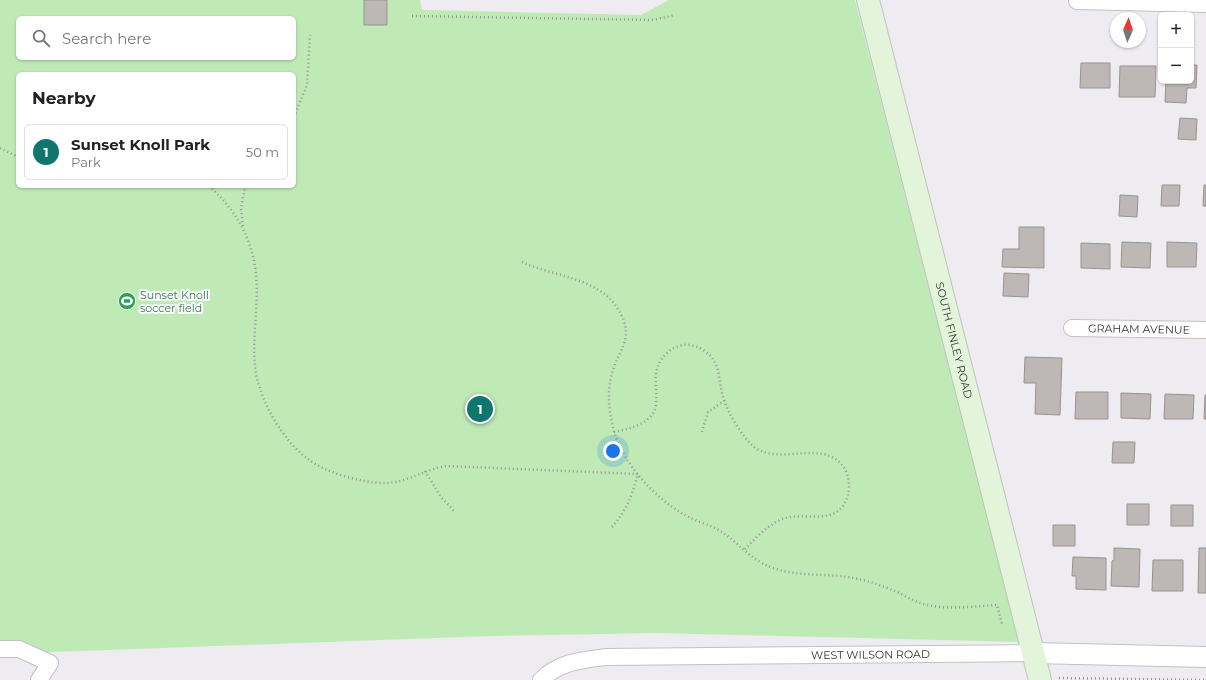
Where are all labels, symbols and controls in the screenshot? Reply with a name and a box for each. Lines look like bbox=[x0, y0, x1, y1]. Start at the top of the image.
north arrow bbox=[1110, 12, 1146, 48]
map controls bbox=[1158, 12, 1194, 84]
button: + bbox=[1158, 12, 1194, 48]
search box bbox=[16, 16, 296, 60]
icon: search bbox=[30, 27, 52, 49]
text: Search here bbox=[62, 29, 151, 48]
button: − bbox=[1158, 48, 1194, 84]
text: Nearby bbox=[32, 88, 96, 108]
text: Sunset Knoll Park bbox=[71, 135, 210, 154]
text: 1 bbox=[43, 144, 49, 160]
text: 50 m bbox=[246, 144, 279, 160]
text: Park bbox=[71, 154, 101, 170]
street label: SOUTH FINLEY ROAD bbox=[933, 281, 976, 400]
place label: Sunset Knoll soccer field bbox=[140, 288, 209, 315]
sports icon: Sunset Knoll soccer field bbox=[117, 291, 137, 311]
street label: GRAHAM AVENUE bbox=[1088, 321, 1190, 337]
pin: 1 bbox=[467, 394, 493, 424]
your location bbox=[603, 441, 623, 461]
street label: WEST WILSON ROAD bbox=[811, 647, 930, 662]

